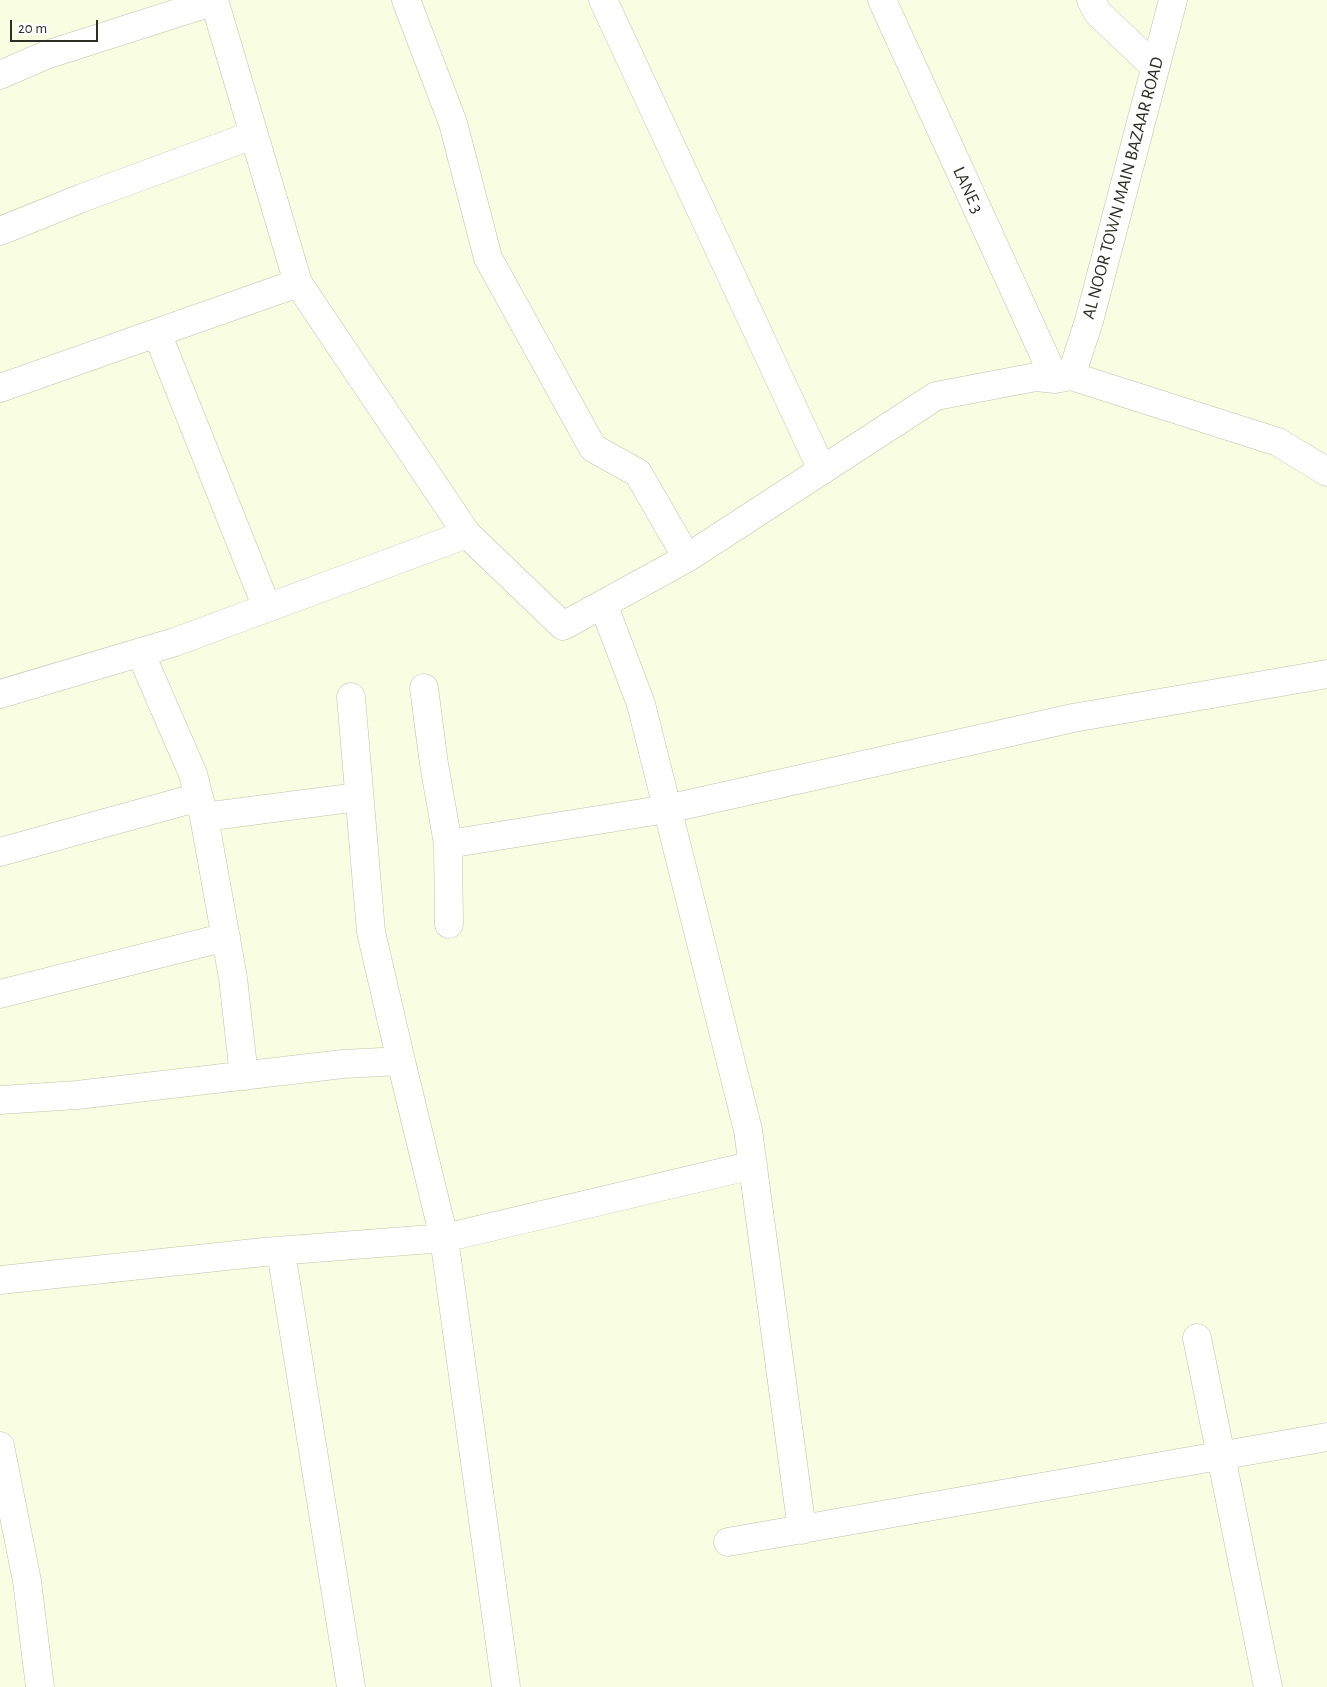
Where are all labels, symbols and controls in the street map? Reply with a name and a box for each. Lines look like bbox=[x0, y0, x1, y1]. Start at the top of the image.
scale bar bbox=[12, 10, 100, 42]
text: 20 m bbox=[18, 21, 47, 36]
street label: AL NOOR TOWN MAIN BAZAAR ROAD bbox=[1078, 55, 1168, 321]
street label: LANE 3 bbox=[948, 163, 988, 217]

